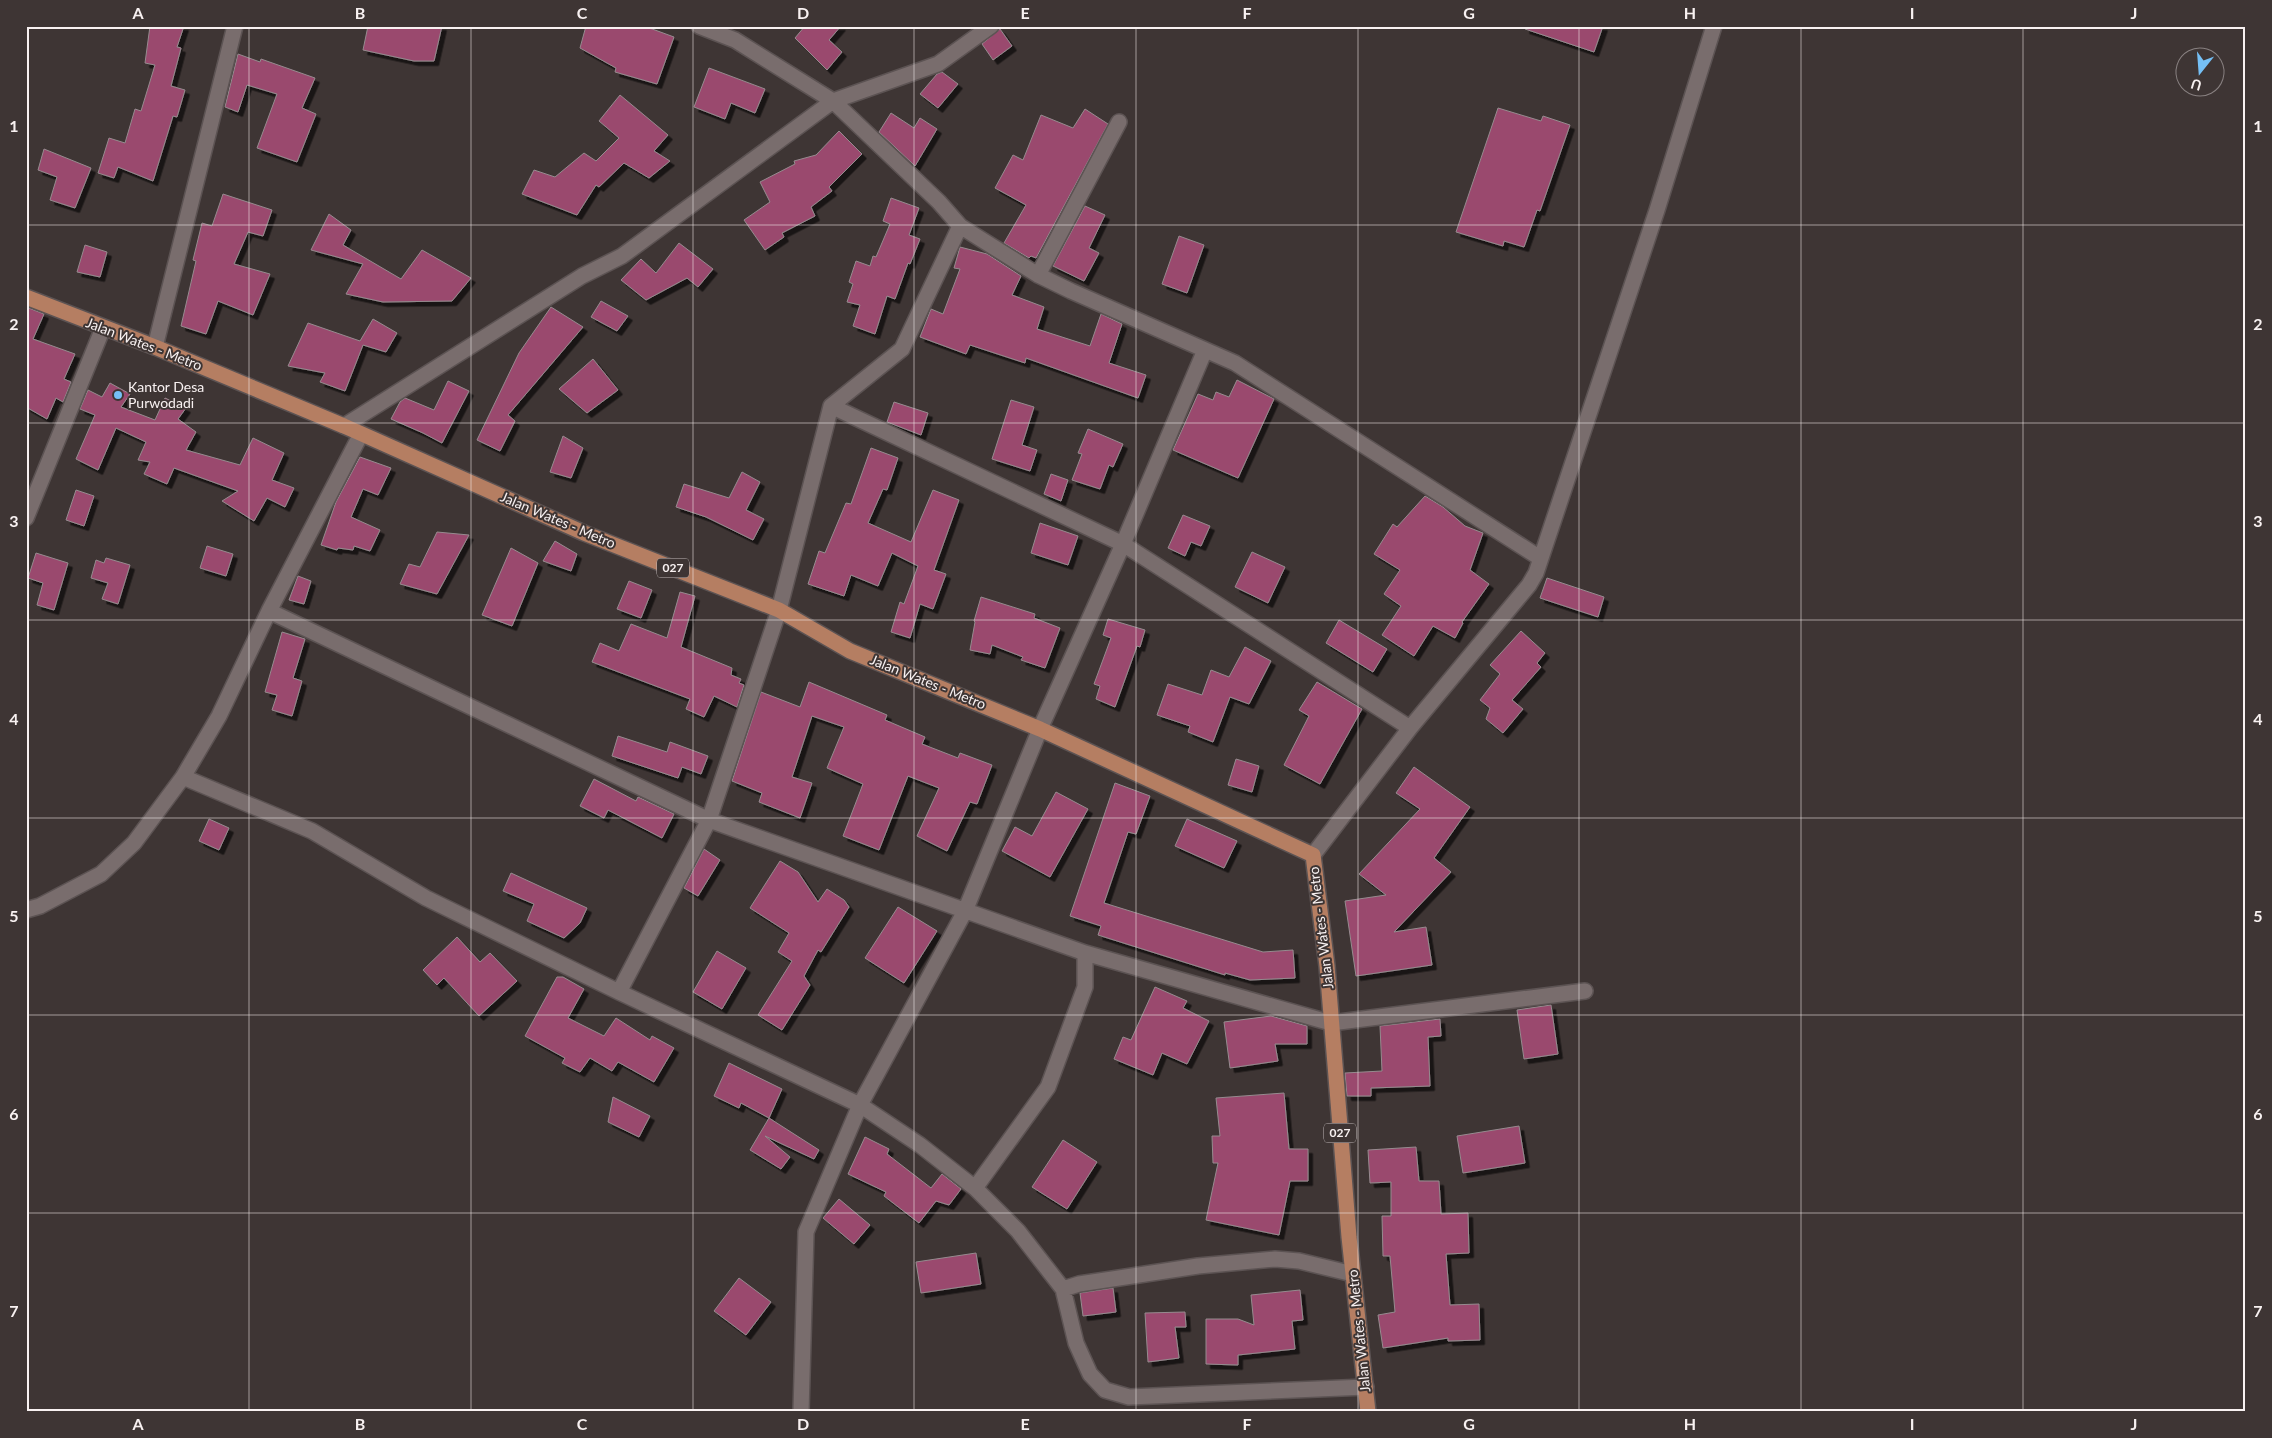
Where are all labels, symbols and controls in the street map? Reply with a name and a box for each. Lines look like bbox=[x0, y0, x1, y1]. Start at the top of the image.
text: A bbox=[131, 3, 144, 22]
text: B bbox=[355, 3, 365, 22]
text: C bbox=[577, 3, 588, 22]
text: D bbox=[797, 3, 809, 22]
text: E bbox=[1020, 3, 1030, 22]
text: F bbox=[1242, 3, 1252, 22]
text: G bbox=[1463, 3, 1475, 22]
text: H bbox=[1684, 3, 1696, 22]
text: I bbox=[1910, 3, 1914, 22]
text: J bbox=[2131, 3, 2137, 22]
north arrow bbox=[2174, 48, 2224, 98]
text: U bbox=[2189, 75, 2204, 95]
text: 1 bbox=[9, 116, 19, 135]
text: 1 bbox=[2253, 116, 2263, 135]
street label: Jalan Wates - Metro bbox=[84, 313, 205, 374]
text: 2 bbox=[9, 314, 19, 333]
text: 2 bbox=[2253, 314, 2263, 333]
place label: Kantor Desa Purwodadi bbox=[128, 378, 204, 411]
marker: Kantor Desa Purwodadi bbox=[112, 389, 124, 401]
street label: Jalan Wates - Metro bbox=[498, 488, 618, 551]
text: 3 bbox=[9, 511, 19, 530]
text: 3 bbox=[2253, 511, 2263, 530]
road number: 027 bbox=[657, 558, 689, 578]
street label: Jalan Wates - Metro bbox=[868, 651, 989, 713]
text: 4 bbox=[9, 709, 19, 728]
text: 4 bbox=[2253, 709, 2263, 728]
street label: Jalan Wates - Metro bbox=[1305, 866, 1336, 990]
text: 5 bbox=[9, 906, 19, 925]
text: 5 bbox=[2253, 906, 2263, 925]
text: 6 bbox=[9, 1104, 19, 1123]
text: 6 bbox=[2253, 1104, 2263, 1123]
road number: 027 bbox=[1324, 1124, 1356, 1142]
street label: Jalan Wates - Metro bbox=[1344, 1269, 1373, 1393]
text: 7 bbox=[9, 1301, 19, 1320]
text: 7 bbox=[2253, 1301, 2263, 1320]
text: A bbox=[131, 1414, 144, 1433]
text: B bbox=[355, 1414, 365, 1433]
text: C bbox=[577, 1414, 588, 1433]
text: D bbox=[797, 1414, 809, 1433]
text: E bbox=[1020, 1414, 1030, 1433]
text: F bbox=[1242, 1414, 1252, 1433]
text: G bbox=[1463, 1414, 1475, 1433]
text: H bbox=[1684, 1414, 1696, 1433]
text: I bbox=[1910, 1414, 1914, 1433]
text: J bbox=[2131, 1414, 2137, 1433]

